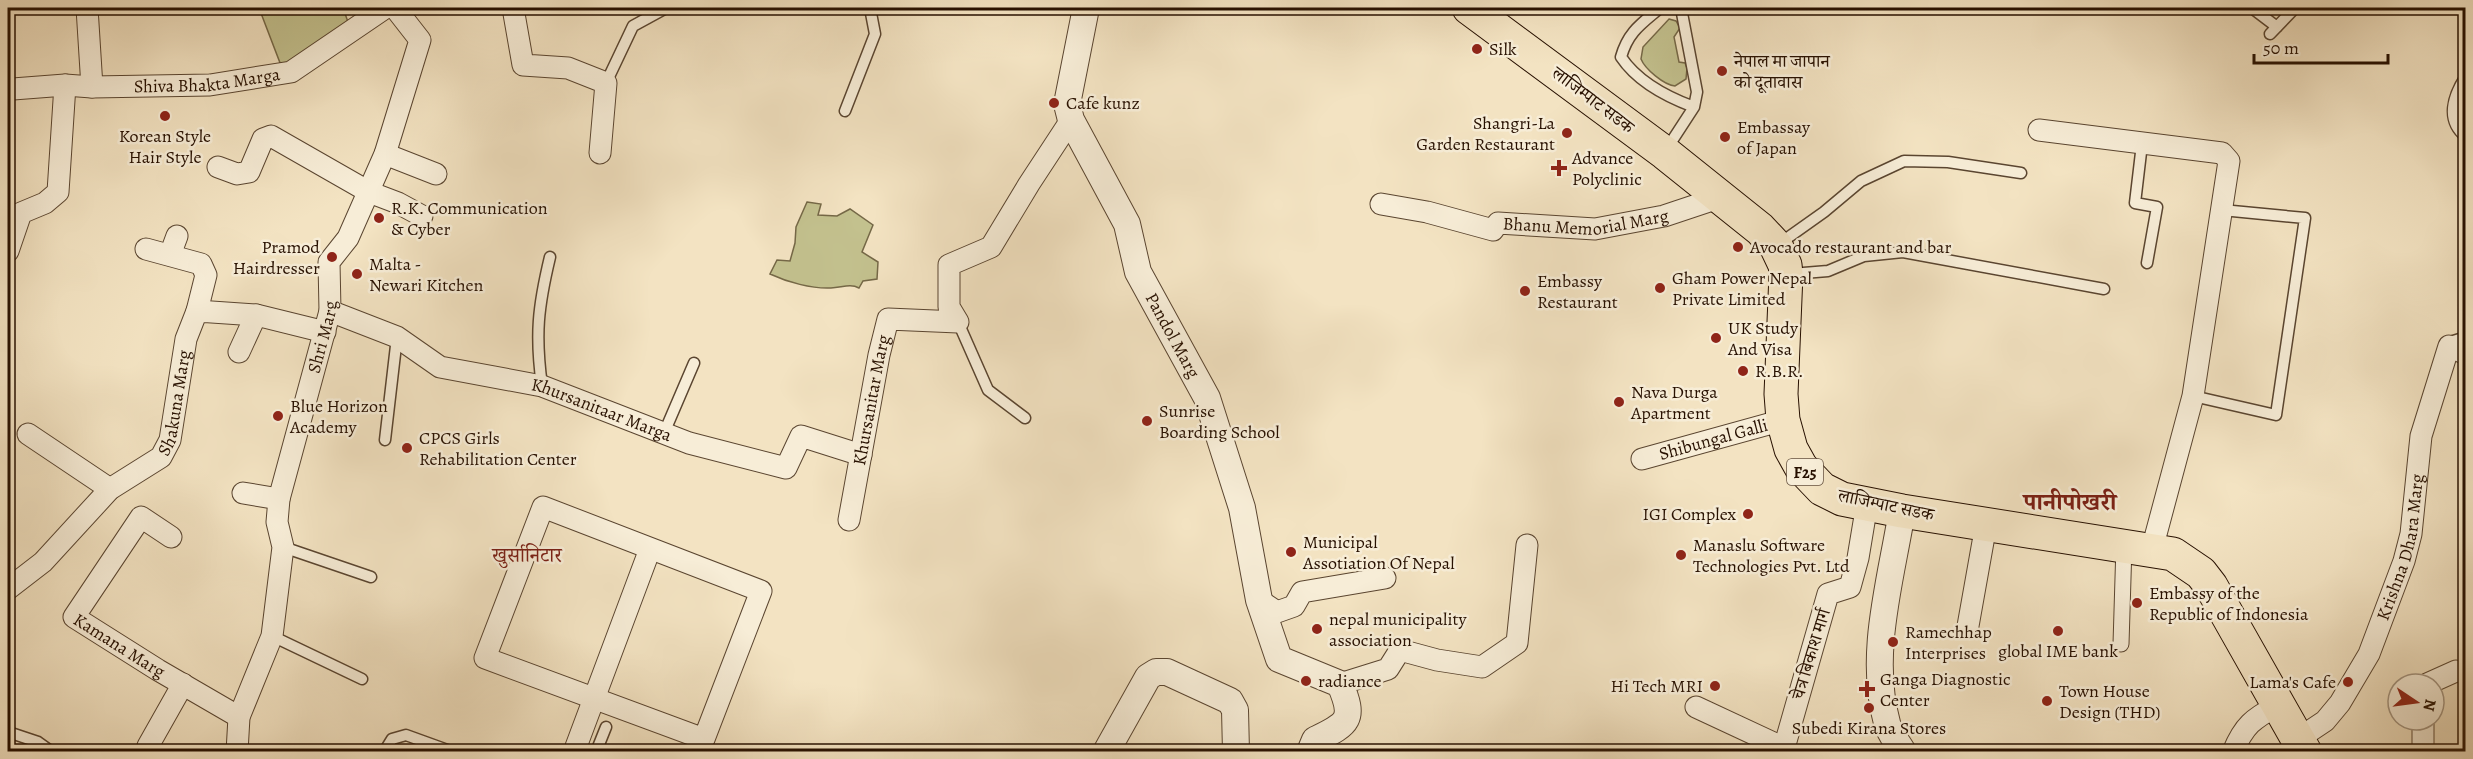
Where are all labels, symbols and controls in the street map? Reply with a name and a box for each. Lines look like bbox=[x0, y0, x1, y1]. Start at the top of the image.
scale bar bbox=[2254, 27, 2388, 65]
text: 50 m bbox=[2263, 36, 2299, 60]
place label: Silk bbox=[1489, 37, 1517, 61]
marker: Silk bbox=[1470, 42, 1484, 56]
place label: नेपाल मा जापान को दूतावास bbox=[1733, 49, 1830, 94]
street label: लाजिम्पाट सडक bbox=[1546, 60, 1640, 140]
street label: Shiva Bhakta Marga bbox=[134, 62, 282, 98]
marker: नेपाल मा जापान को दूतावास bbox=[1715, 64, 1729, 78]
place label: Cafe kunz bbox=[1066, 91, 1140, 115]
marker: Cafe kunz bbox=[1047, 96, 1061, 110]
marker: Korean Style Hair Style bbox=[158, 109, 172, 123]
place label: Shangri-La Garden Restaurant bbox=[1416, 111, 1556, 156]
place label: Embassay of Japan bbox=[1737, 115, 1811, 160]
place label: Korean Style Hair Style bbox=[119, 124, 211, 169]
marker: Shangri-La Garden Restaurant bbox=[1560, 126, 1574, 140]
marker: Embassay of Japan bbox=[1718, 130, 1732, 144]
place label: Advance Polyclinic bbox=[1571, 146, 1642, 191]
marker: Advance Polyclinic bbox=[1550, 159, 1568, 177]
place label: R.K. Communication & Cyber bbox=[391, 196, 548, 241]
street label: Bhanu Memorial Marg bbox=[1502, 203, 1670, 241]
marker: R.K. Communication & Cyber bbox=[372, 211, 386, 225]
place label: Pramod Hairdresser bbox=[233, 235, 320, 280]
place label: Avocado restaurant and bar bbox=[1749, 235, 1951, 259]
marker: Avocado restaurant and bar bbox=[1731, 240, 1745, 254]
marker: Pramod Hairdresser bbox=[325, 250, 339, 264]
place label: Malta - Newari Kitchen bbox=[369, 252, 484, 297]
place label: Gham Power Nepal Private Limited bbox=[1672, 266, 1813, 311]
marker: Malta - Newari Kitchen bbox=[350, 267, 364, 281]
place label: Embassy Restaurant bbox=[1537, 269, 1618, 314]
marker: Gham Power Nepal Private Limited bbox=[1653, 281, 1667, 295]
marker: Embassy Restaurant bbox=[1518, 284, 1532, 298]
street label: Pandol Marg bbox=[1140, 288, 1206, 382]
street label: Shri Marg bbox=[302, 301, 342, 376]
place label: UK Study And Visa bbox=[1727, 316, 1799, 361]
marker: UK Study And Visa bbox=[1709, 331, 1723, 345]
street label: Khursanitar Marg bbox=[847, 332, 896, 467]
street label: Shakuna Marg bbox=[152, 348, 196, 460]
place label: R.B.R. bbox=[1755, 359, 1804, 383]
marker: R.B.R. bbox=[1736, 364, 1750, 378]
street label: Khursanitaar Marga bbox=[529, 372, 676, 447]
place label: Nava Durga Apartment bbox=[1630, 380, 1718, 425]
place label: Blue Horizon Academy bbox=[289, 394, 388, 439]
marker: Nava Durga Apartment bbox=[1612, 395, 1626, 409]
place label: Sunrise Boarding School bbox=[1159, 399, 1280, 444]
marker: Blue Horizon Academy bbox=[271, 409, 285, 423]
street label: Shibungal Galli bbox=[1656, 413, 1771, 466]
marker: Sunrise Boarding School bbox=[1140, 414, 1154, 428]
place label: CPCS Girls Rehabilitation Center bbox=[419, 426, 577, 471]
marker: CPCS Girls Rehabilitation Center bbox=[400, 441, 414, 455]
road number: F25 bbox=[1787, 459, 1823, 485]
street label: Krishna Dhara Marg bbox=[2371, 473, 2429, 624]
street label: लाजिम्पाट सडक bbox=[1835, 483, 1937, 527]
district label: पानीपोखरी bbox=[2022, 486, 2118, 518]
place label: IGI Complex bbox=[1642, 502, 1736, 526]
marker: IGI Complex bbox=[1741, 507, 1755, 521]
place label: Municipal Assotiation Of Nepal bbox=[1302, 530, 1455, 575]
place label: Manaslu Software Technologies Pvt. Ltd bbox=[1693, 533, 1850, 578]
district label: खुर्सानिटार bbox=[491, 542, 563, 569]
marker: Municipal Assotiation Of Nepal bbox=[1284, 545, 1298, 559]
marker: Manaslu Software Technologies Pvt. Ltd bbox=[1674, 548, 1688, 562]
place label: Embassy of the Republic of Indonesia bbox=[2149, 581, 2309, 626]
marker: Embassy of the Republic of Indonesia bbox=[2130, 596, 2144, 610]
street label: चेत्र बिकाश मार्ग bbox=[1786, 604, 1837, 703]
place label: nepal municipality association bbox=[1329, 607, 1467, 652]
street label: Kamana Marg bbox=[69, 608, 169, 684]
place label: Ramechhap Interprises bbox=[1905, 620, 1992, 665]
marker: nepal municipality association bbox=[1310, 622, 1324, 636]
marker: global IME bank bbox=[2051, 624, 2065, 638]
marker: Ramechhap Interprises bbox=[1886, 635, 1900, 649]
place label: global IME bank bbox=[1998, 639, 2118, 663]
place label: Ganga Diagnostic Center bbox=[1880, 667, 2011, 712]
place label: radiance bbox=[1318, 669, 1382, 693]
place label: Lama's Cafe bbox=[2249, 670, 2336, 694]
north arrow bbox=[2386, 672, 2446, 732]
marker: radiance bbox=[1299, 674, 1313, 688]
place label: Hi Tech MRI bbox=[1611, 674, 1703, 698]
marker: Lama's Cafe bbox=[2341, 675, 2355, 689]
marker: Hi Tech MRI bbox=[1708, 679, 1722, 693]
place label: Town House Design (THD) bbox=[2059, 679, 2160, 724]
marker: Ganga Diagnostic Center bbox=[1858, 680, 1876, 698]
marker: Town House Design (THD) bbox=[2040, 694, 2054, 708]
text: N bbox=[2418, 697, 2442, 714]
marker: Subedi Kirana Stores bbox=[1862, 701, 1876, 715]
place label: Subedi Kirana Stores bbox=[1792, 716, 1946, 740]

